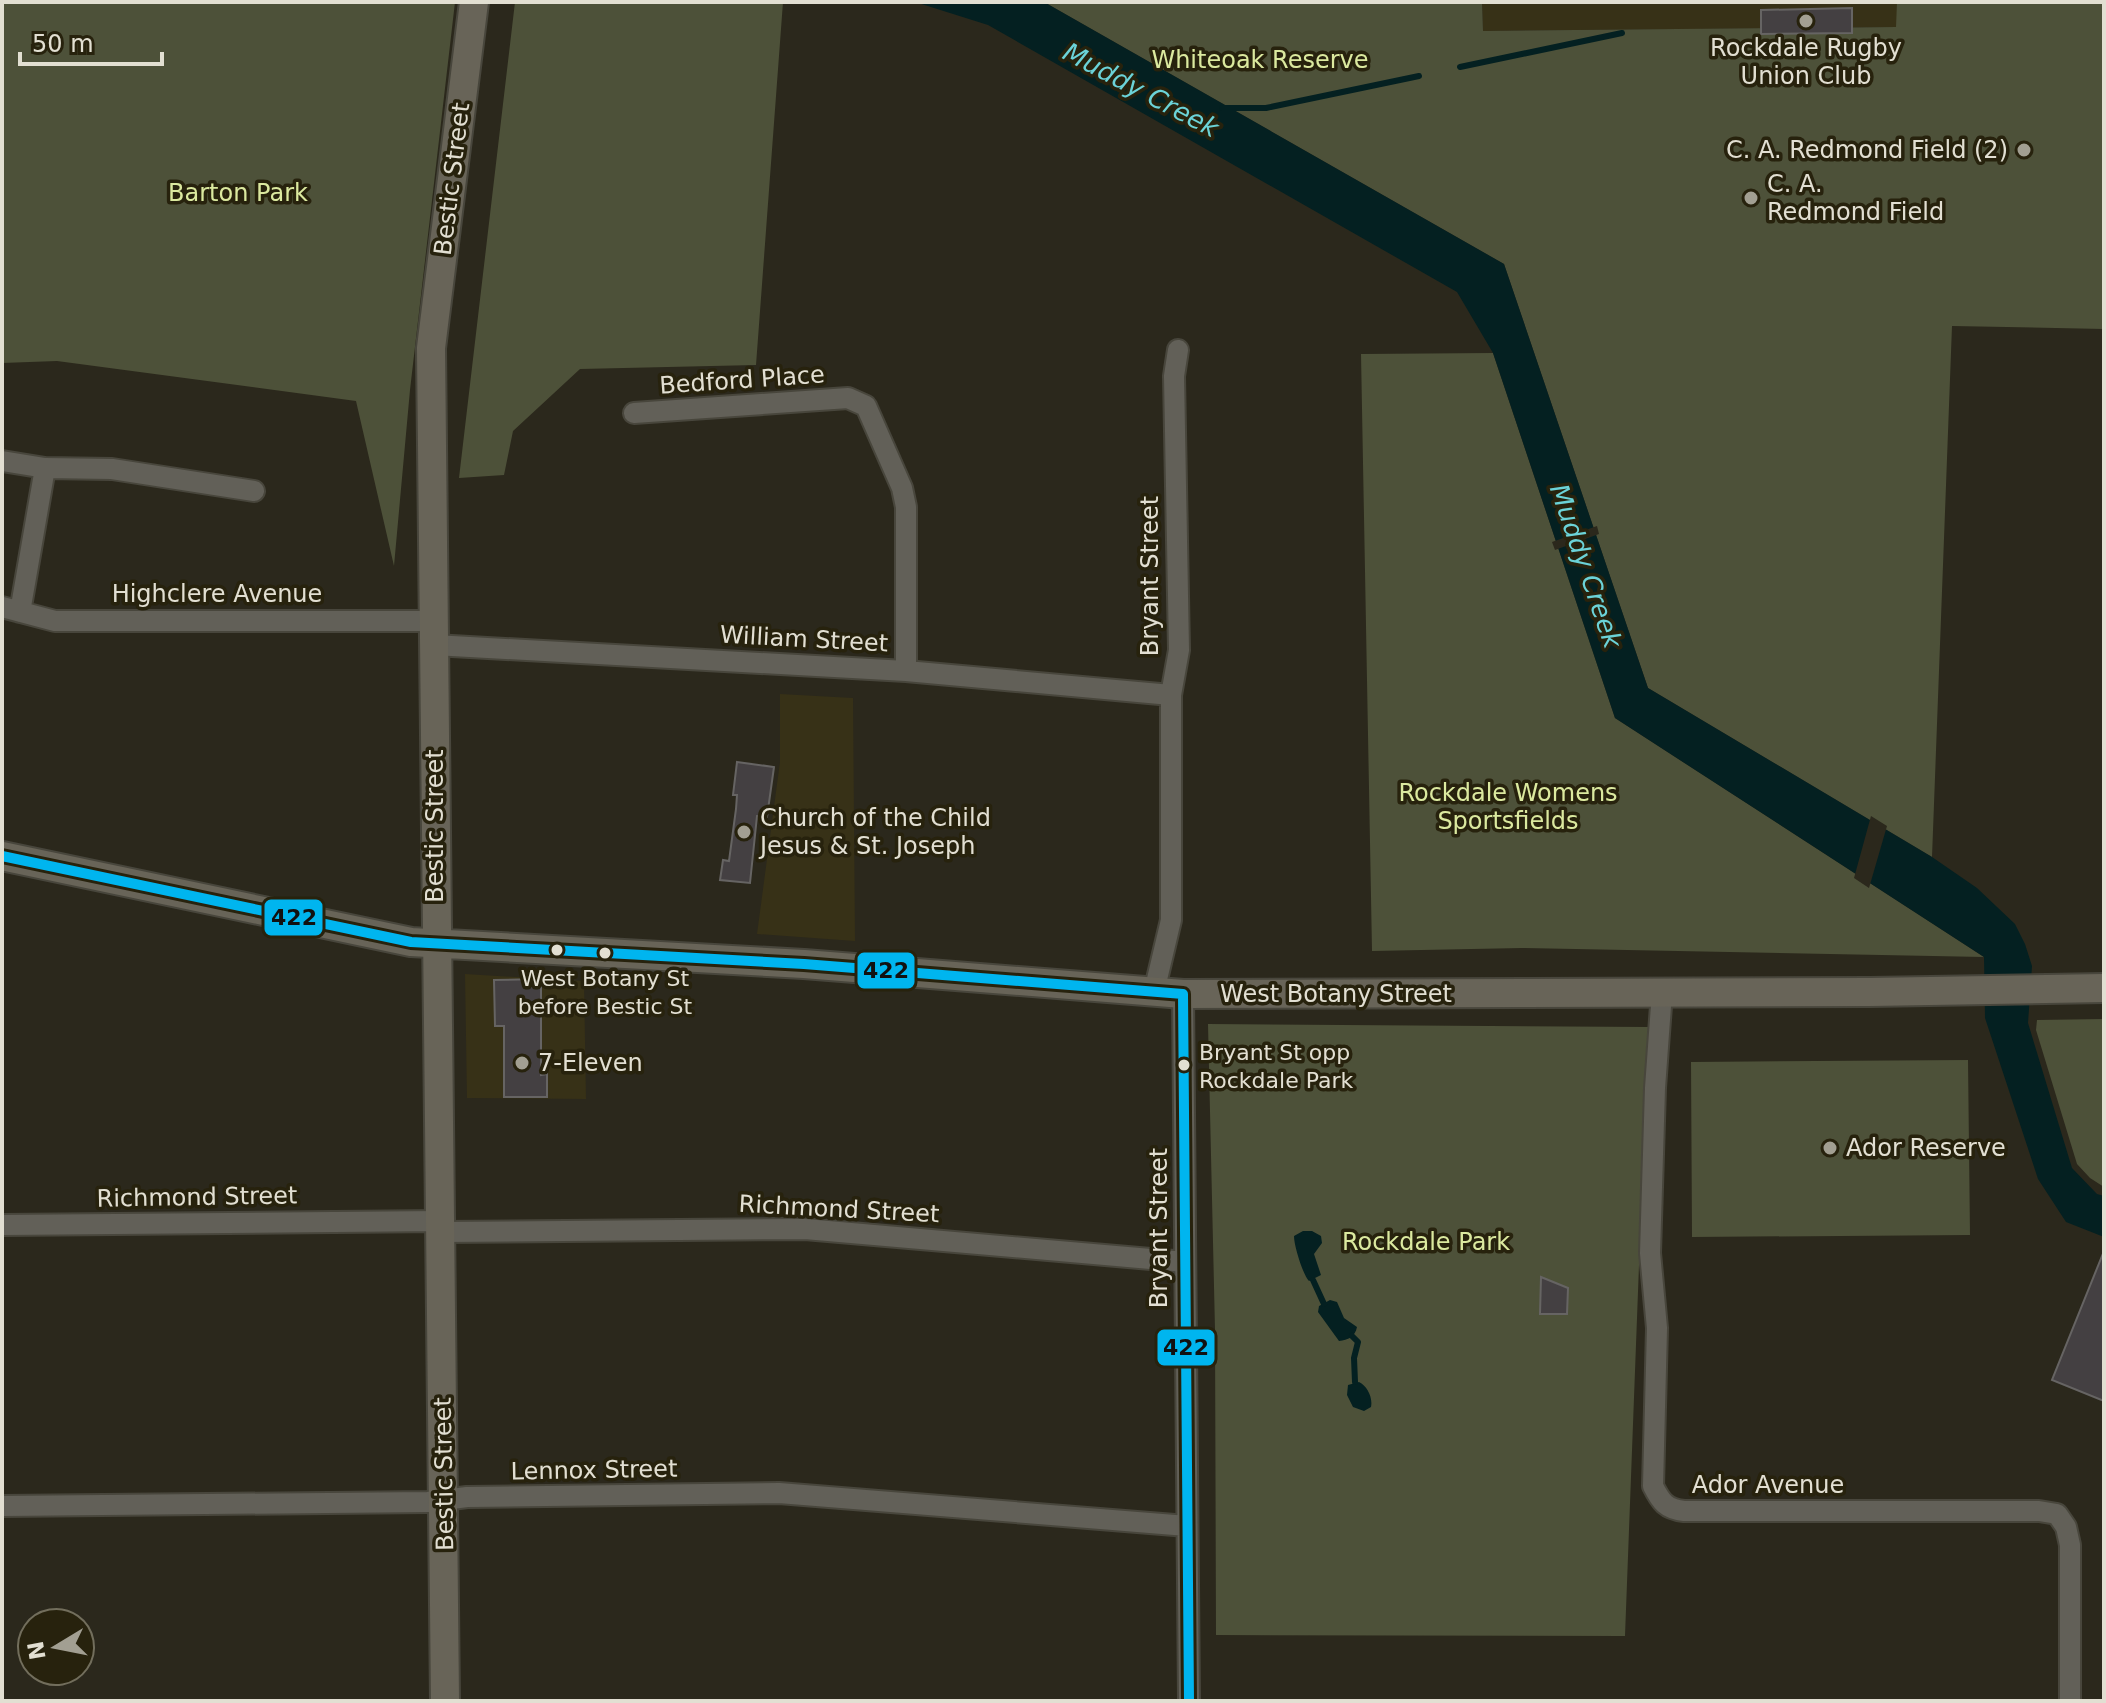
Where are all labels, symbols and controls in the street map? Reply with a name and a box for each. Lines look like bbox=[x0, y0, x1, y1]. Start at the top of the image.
marker: Rockdale Rugby Union Club bbox=[1797, 12, 1815, 30]
scale bar bbox=[20, 16, 162, 66]
text: 50 m bbox=[32, 30, 94, 58]
place label: Rockdale Rugby Union Club bbox=[1710, 34, 1902, 90]
water label: Muddy Creek bbox=[1058, 37, 1225, 144]
park label: Whiteoak Reserve bbox=[1151, 46, 1369, 74]
street label: Bestic Street bbox=[429, 101, 475, 257]
place label: C. A. Redmond Field (2) bbox=[1726, 136, 2008, 164]
marker: C. A. Redmond Field (2) bbox=[2015, 141, 2033, 159]
place label: C. A. Redmond Field bbox=[1767, 170, 1944, 226]
park label: Barton Park bbox=[168, 179, 308, 207]
marker: C. A. Redmond Field bbox=[1742, 189, 1760, 207]
street label: Bedford Place bbox=[658, 360, 826, 400]
water label: Muddy Creek bbox=[1544, 480, 1628, 653]
street label: Bryant Street bbox=[1136, 496, 1164, 656]
street label: Highclere Avenue bbox=[112, 580, 322, 608]
street label: William Street bbox=[719, 621, 889, 657]
street label: Bestic Street bbox=[421, 749, 449, 903]
park label: Rockdale Womens Sportsfields bbox=[1398, 779, 1618, 835]
place label: Church of the Child Jesus & St. Joseph bbox=[758, 804, 991, 860]
marker: Church of the Child Jesus & St. Joseph bbox=[735, 823, 753, 841]
line badge: 422 bbox=[263, 898, 324, 937]
text: 422 bbox=[271, 905, 317, 930]
unlabelled marker bbox=[549, 942, 565, 958]
marker: West Botany St before Bestic St bbox=[597, 945, 613, 961]
line badge: 422 bbox=[856, 951, 916, 990]
text: 422 bbox=[863, 958, 909, 983]
place label: West Botany St before Bestic St bbox=[518, 966, 693, 1019]
street label: West Botany Street bbox=[1220, 980, 1452, 1008]
place label: Bryant St opp Rockdale Park bbox=[1199, 1040, 1353, 1093]
place label: 7-Eleven bbox=[538, 1049, 643, 1077]
marker: 7-Eleven bbox=[513, 1054, 531, 1072]
marker: Bryant St opp Rockdale Park bbox=[1176, 1057, 1192, 1073]
place label: Ador Reserve bbox=[1846, 1134, 2006, 1162]
marker: Ador Reserve bbox=[1821, 1139, 1839, 1157]
street label: Bryant Street bbox=[1145, 1148, 1173, 1308]
street label: Richmond Street bbox=[96, 1181, 298, 1213]
street label: Richmond Street bbox=[738, 1190, 940, 1228]
park label: Rockdale Park bbox=[1342, 1228, 1510, 1256]
line badge: 422 bbox=[1156, 1328, 1216, 1367]
text: 422 bbox=[1163, 1335, 1209, 1360]
street label: Bestic Street bbox=[429, 1397, 459, 1551]
street label: Lennox Street bbox=[510, 1455, 678, 1485]
street label: Ador Avenue bbox=[1692, 1471, 1844, 1499]
north arrow bbox=[16, 1607, 96, 1687]
text: N bbox=[23, 1639, 51, 1662]

